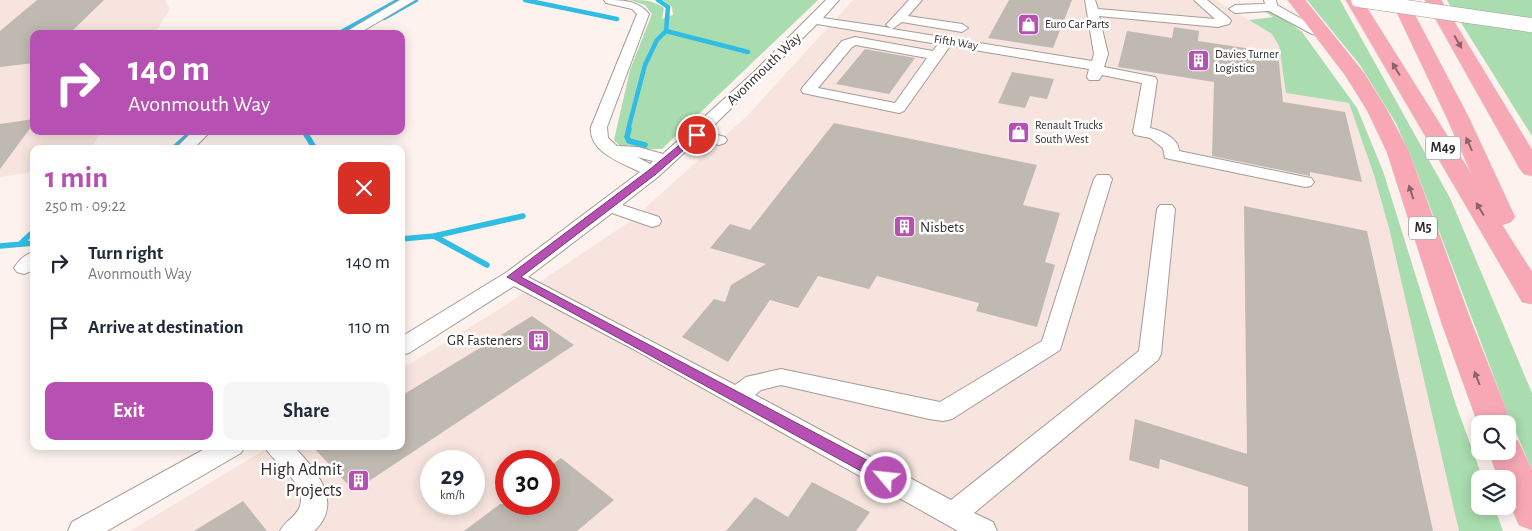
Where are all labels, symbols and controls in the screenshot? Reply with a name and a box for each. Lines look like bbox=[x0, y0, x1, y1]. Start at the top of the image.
shop icon: Euro Car Parts bbox=[1017, 12, 1041, 36]
place label: Euro Car Parts bbox=[1045, 18, 1109, 30]
street label: Avonmouth Way bbox=[724, 29, 805, 108]
street label: Fifth Way bbox=[933, 33, 979, 52]
one-way arrow bbox=[1453, 36, 1462, 49]
place label: Davies Turner Logistics bbox=[1215, 48, 1279, 74]
building icon: Davies Turner Logistics bbox=[1187, 49, 1211, 73]
icon: right bbox=[45, 50, 110, 115]
text: 140 m bbox=[128, 52, 210, 87]
one-way arrow bbox=[1392, 63, 1401, 76]
text: Avonmouth Way bbox=[128, 93, 270, 115]
pin bbox=[676, 114, 718, 156]
place label: Renault Trucks South West bbox=[1035, 119, 1103, 145]
shop icon: Renault Trucks South West bbox=[1007, 120, 1031, 144]
icon: arrive bbox=[683, 121, 711, 149]
road number: M49 bbox=[1426, 136, 1460, 160]
one-way arrow bbox=[1465, 137, 1473, 151]
button: close bbox=[338, 162, 390, 214]
text: 1 min bbox=[45, 163, 108, 193]
one-way arrow bbox=[1407, 185, 1414, 200]
text: 250 m · 09:22 bbox=[45, 198, 126, 214]
one-way arrow bbox=[1475, 202, 1484, 215]
building icon: Nisbets bbox=[892, 215, 916, 239]
road number: M5 bbox=[1409, 217, 1437, 240]
place label: Nisbets bbox=[920, 220, 964, 235]
text: Turn right bbox=[88, 244, 163, 263]
icon: right bbox=[45, 249, 73, 277]
text: 140 m bbox=[346, 253, 390, 272]
text: Avonmouth Way bbox=[88, 266, 192, 282]
icon: arrive bbox=[45, 314, 73, 342]
text: Arrive at destination bbox=[88, 318, 244, 337]
text: 110 m bbox=[349, 318, 390, 337]
building icon: GR Fasteners bbox=[526, 328, 550, 352]
place label: GR Fasteners bbox=[447, 333, 522, 348]
one-way arrow bbox=[1473, 371, 1480, 386]
button: Exit bbox=[45, 382, 213, 440]
button: Share bbox=[223, 382, 390, 440]
map controls bbox=[1471, 415, 1516, 515]
button: search bbox=[1471, 415, 1516, 460]
speed limit sign: 30 bbox=[495, 450, 560, 515]
position arrow bbox=[859, 451, 911, 503]
place label: High Admit Projects bbox=[260, 461, 342, 500]
text: 29 bbox=[441, 464, 464, 489]
building icon: High Admit Projects bbox=[346, 468, 370, 492]
button: layers bbox=[1471, 470, 1516, 515]
text: km/h bbox=[440, 489, 465, 501]

